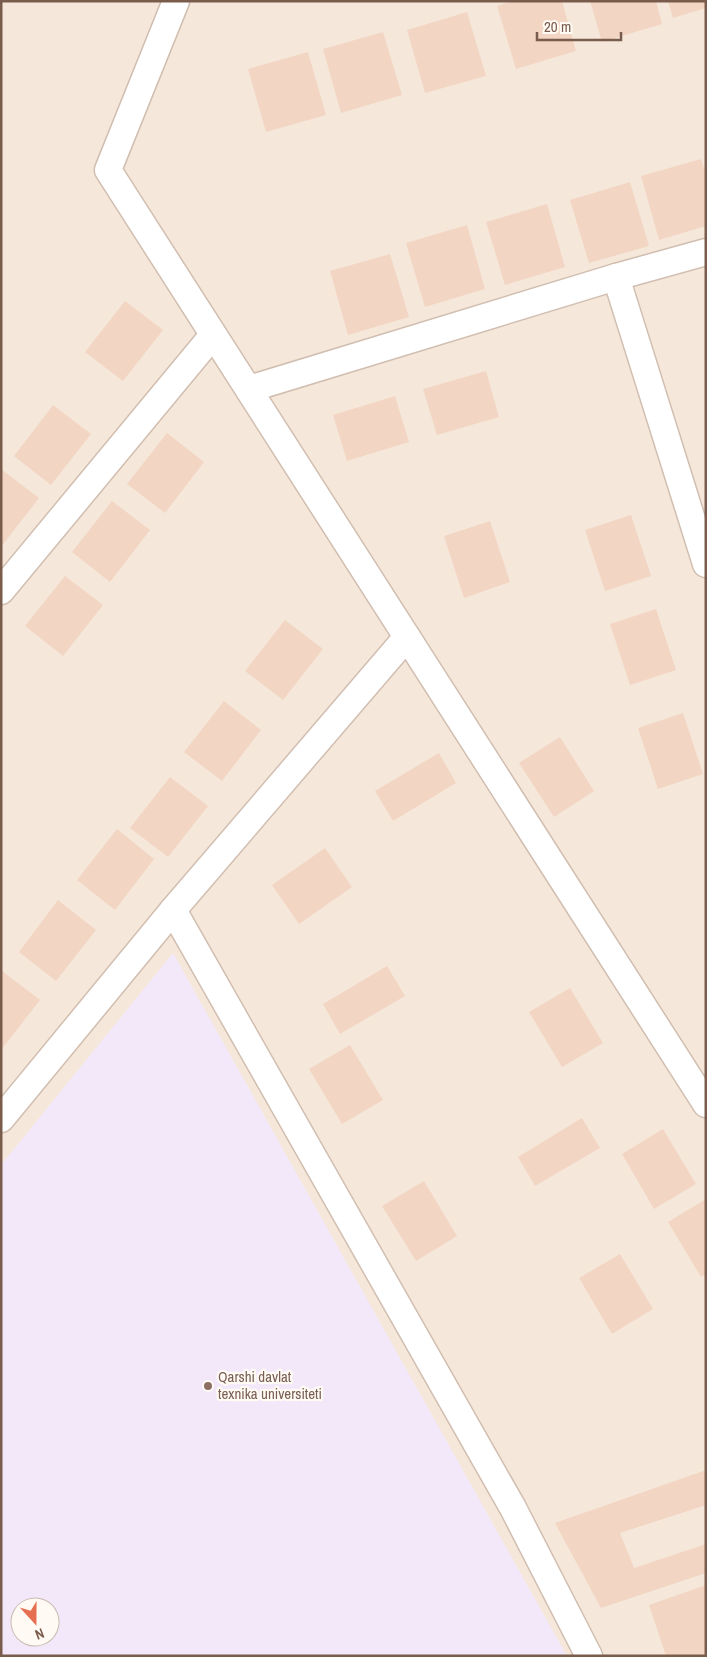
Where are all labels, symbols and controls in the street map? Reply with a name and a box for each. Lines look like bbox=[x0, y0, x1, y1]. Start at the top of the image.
scale bar bbox=[537, 10, 621, 42]
text: 20 m bbox=[544, 16, 571, 37]
place label: Qarshi davlat texnika universiteti bbox=[218, 1366, 322, 1404]
marker: Qarshi davlat texnika universiteti bbox=[202, 1380, 214, 1392]
north arrow bbox=[10, 1597, 60, 1647]
text: N bbox=[33, 1624, 47, 1644]

